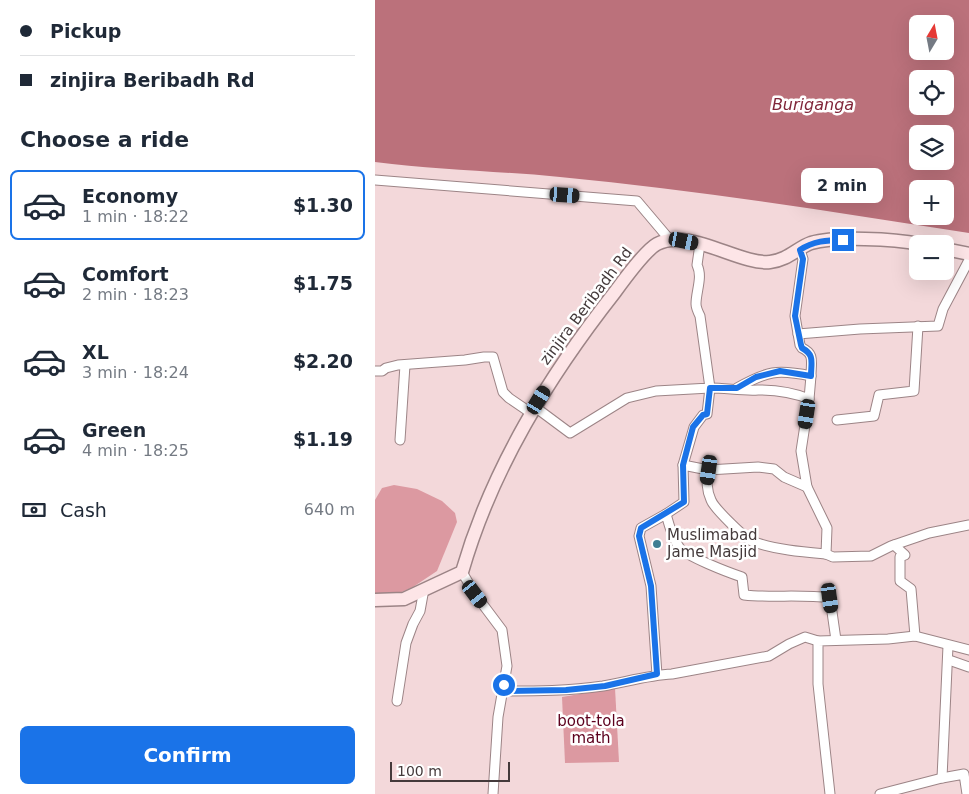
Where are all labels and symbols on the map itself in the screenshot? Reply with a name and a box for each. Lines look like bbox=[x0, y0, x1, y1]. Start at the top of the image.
north arrow bbox=[909, 15, 954, 60]
water label: Buriganga bbox=[772, 95, 854, 114]
callout: 2 min bbox=[802, 168, 884, 202]
car bbox=[549, 186, 580, 204]
route end bbox=[832, 229, 854, 251]
car bbox=[667, 231, 700, 251]
street label: zinjira Beribadh Rd bbox=[536, 244, 636, 368]
car bbox=[524, 383, 553, 417]
car bbox=[797, 398, 816, 430]
car bbox=[699, 454, 718, 486]
place label: Muslimabad Jame Masjid bbox=[666, 526, 758, 561]
marker: Muslimabad Jame Masjid bbox=[651, 538, 663, 550]
car bbox=[459, 578, 490, 610]
car bbox=[820, 582, 839, 614]
route start bbox=[493, 674, 515, 696]
park label: boot-tola math bbox=[557, 712, 625, 747]
scale bar bbox=[390, 759, 510, 782]

